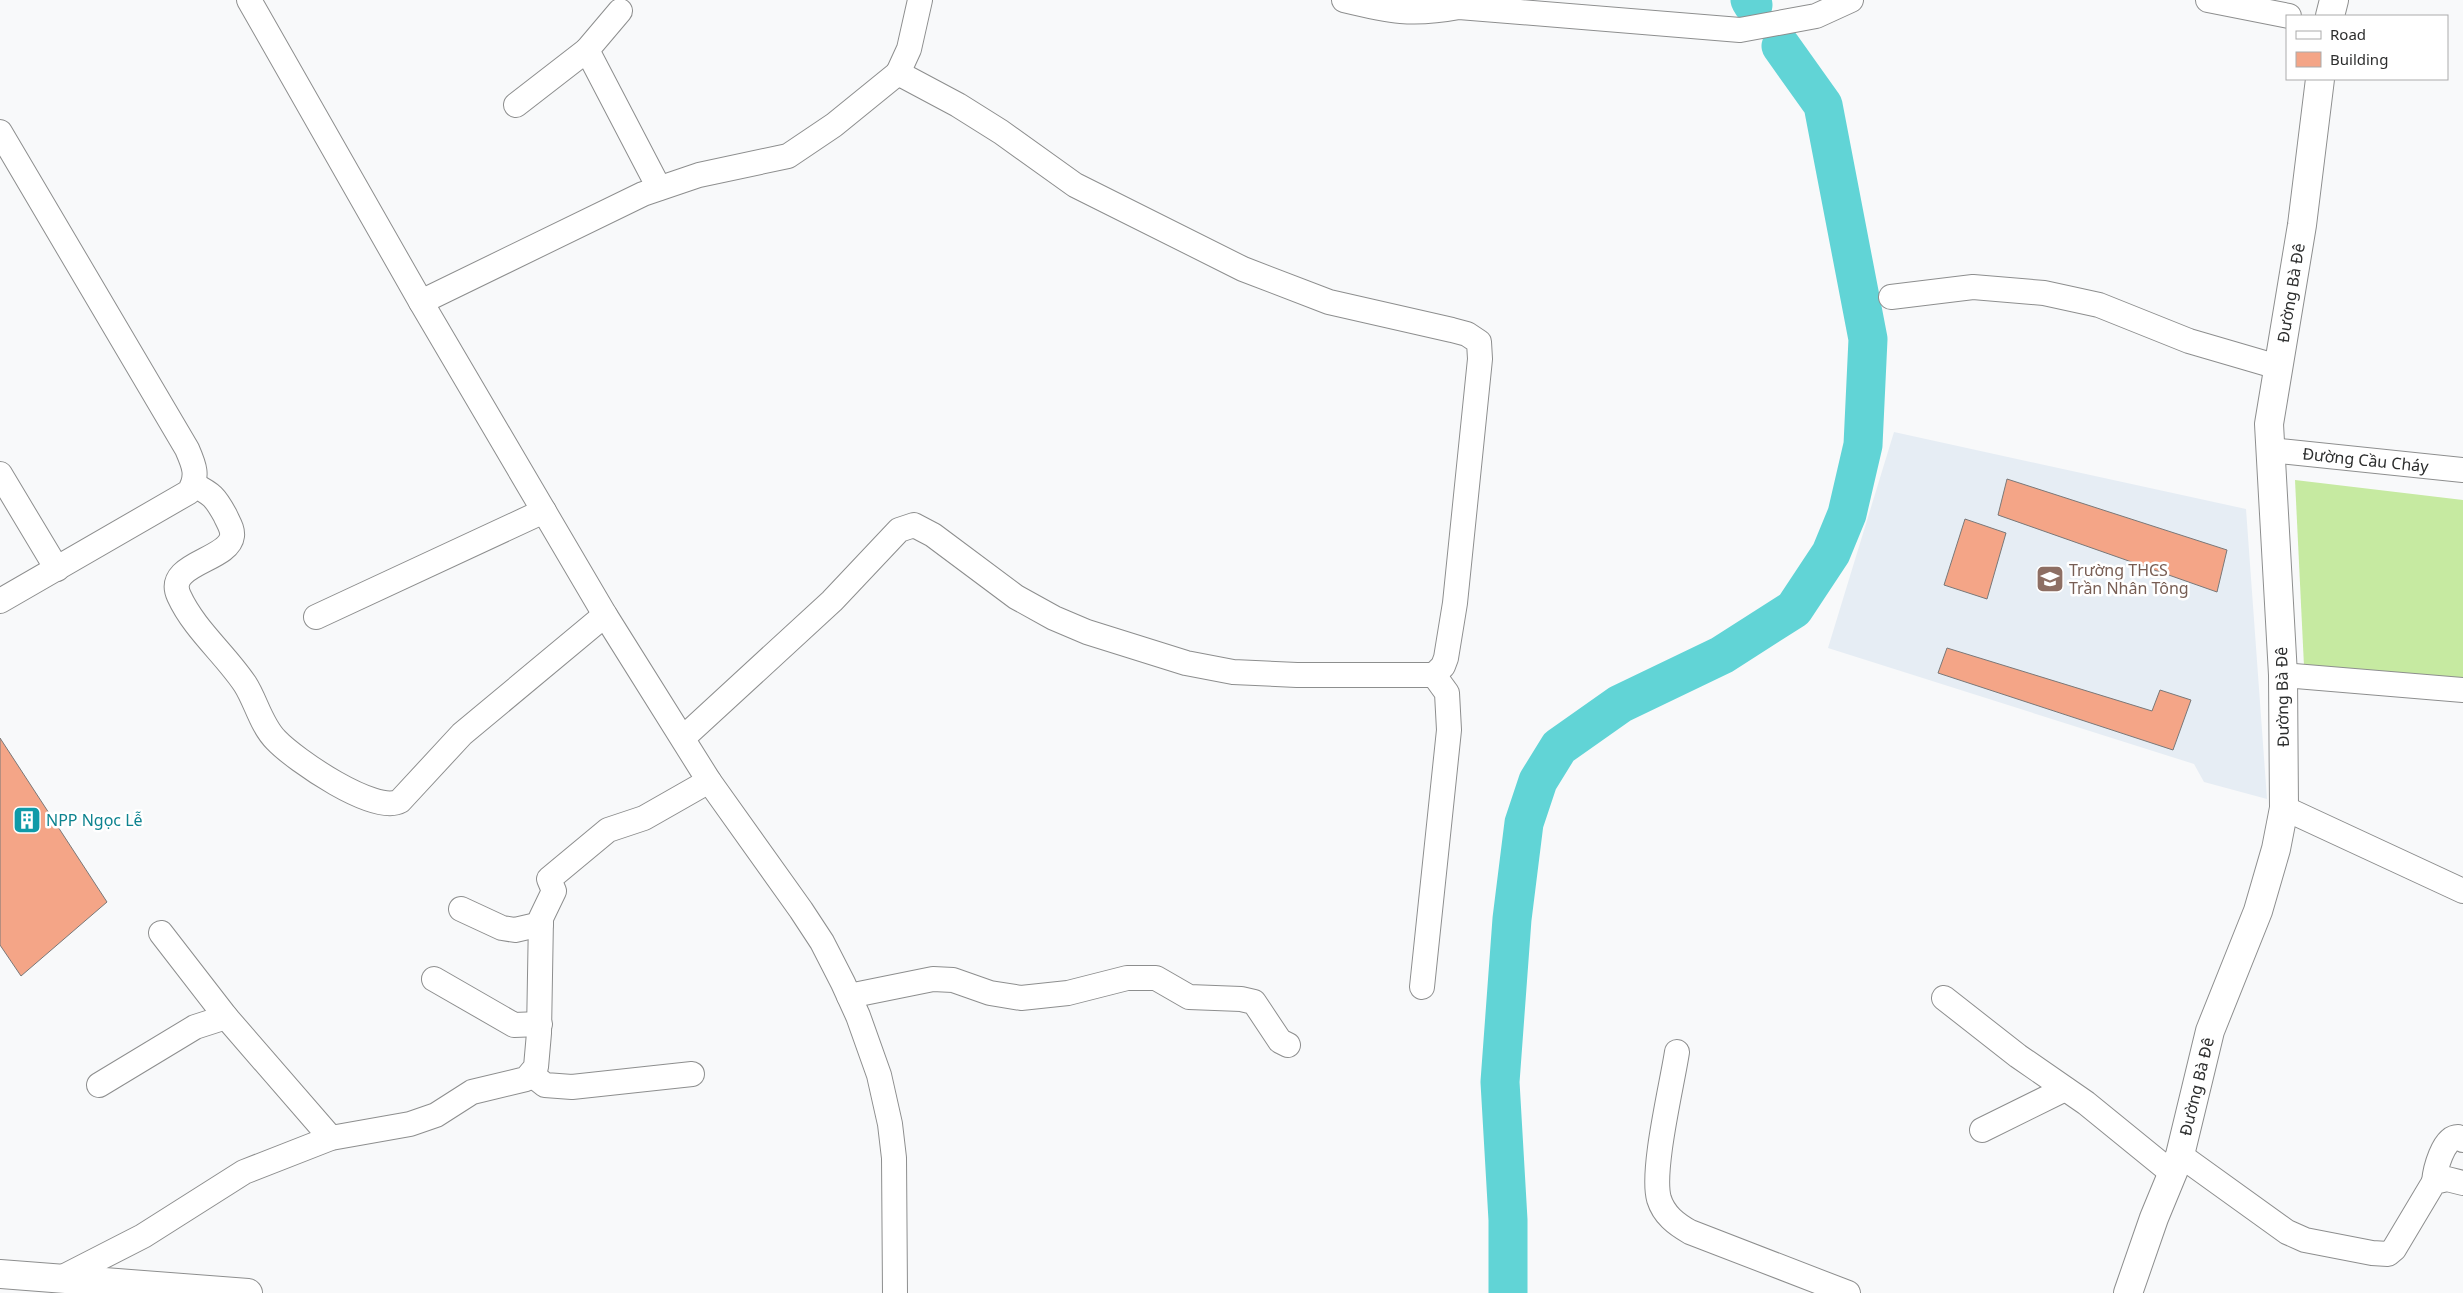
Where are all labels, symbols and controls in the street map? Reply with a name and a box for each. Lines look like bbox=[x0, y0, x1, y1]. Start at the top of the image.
legend bbox=[2286, 15, 2448, 80]
text: Road bbox=[2330, 24, 2366, 44]
text: Building bbox=[2330, 49, 2388, 69]
street label: Đường Bà Đê bbox=[2272, 241, 2310, 344]
street label: Đường Cầu Cháy bbox=[2301, 442, 2430, 477]
place label: Trường THCS Trần Nhân Tông bbox=[2069, 559, 2189, 599]
school or university icon: Trường THCS Trần Nhân Tông bbox=[2035, 564, 2065, 594]
street label: Đường Bà Đê bbox=[2270, 647, 2294, 747]
building icon: NPP Ngọc Lễ bbox=[12, 805, 42, 835]
place label: NPP Ngọc Lễ bbox=[46, 809, 143, 831]
street label: Đường Bà Đê bbox=[2174, 1035, 2219, 1138]

